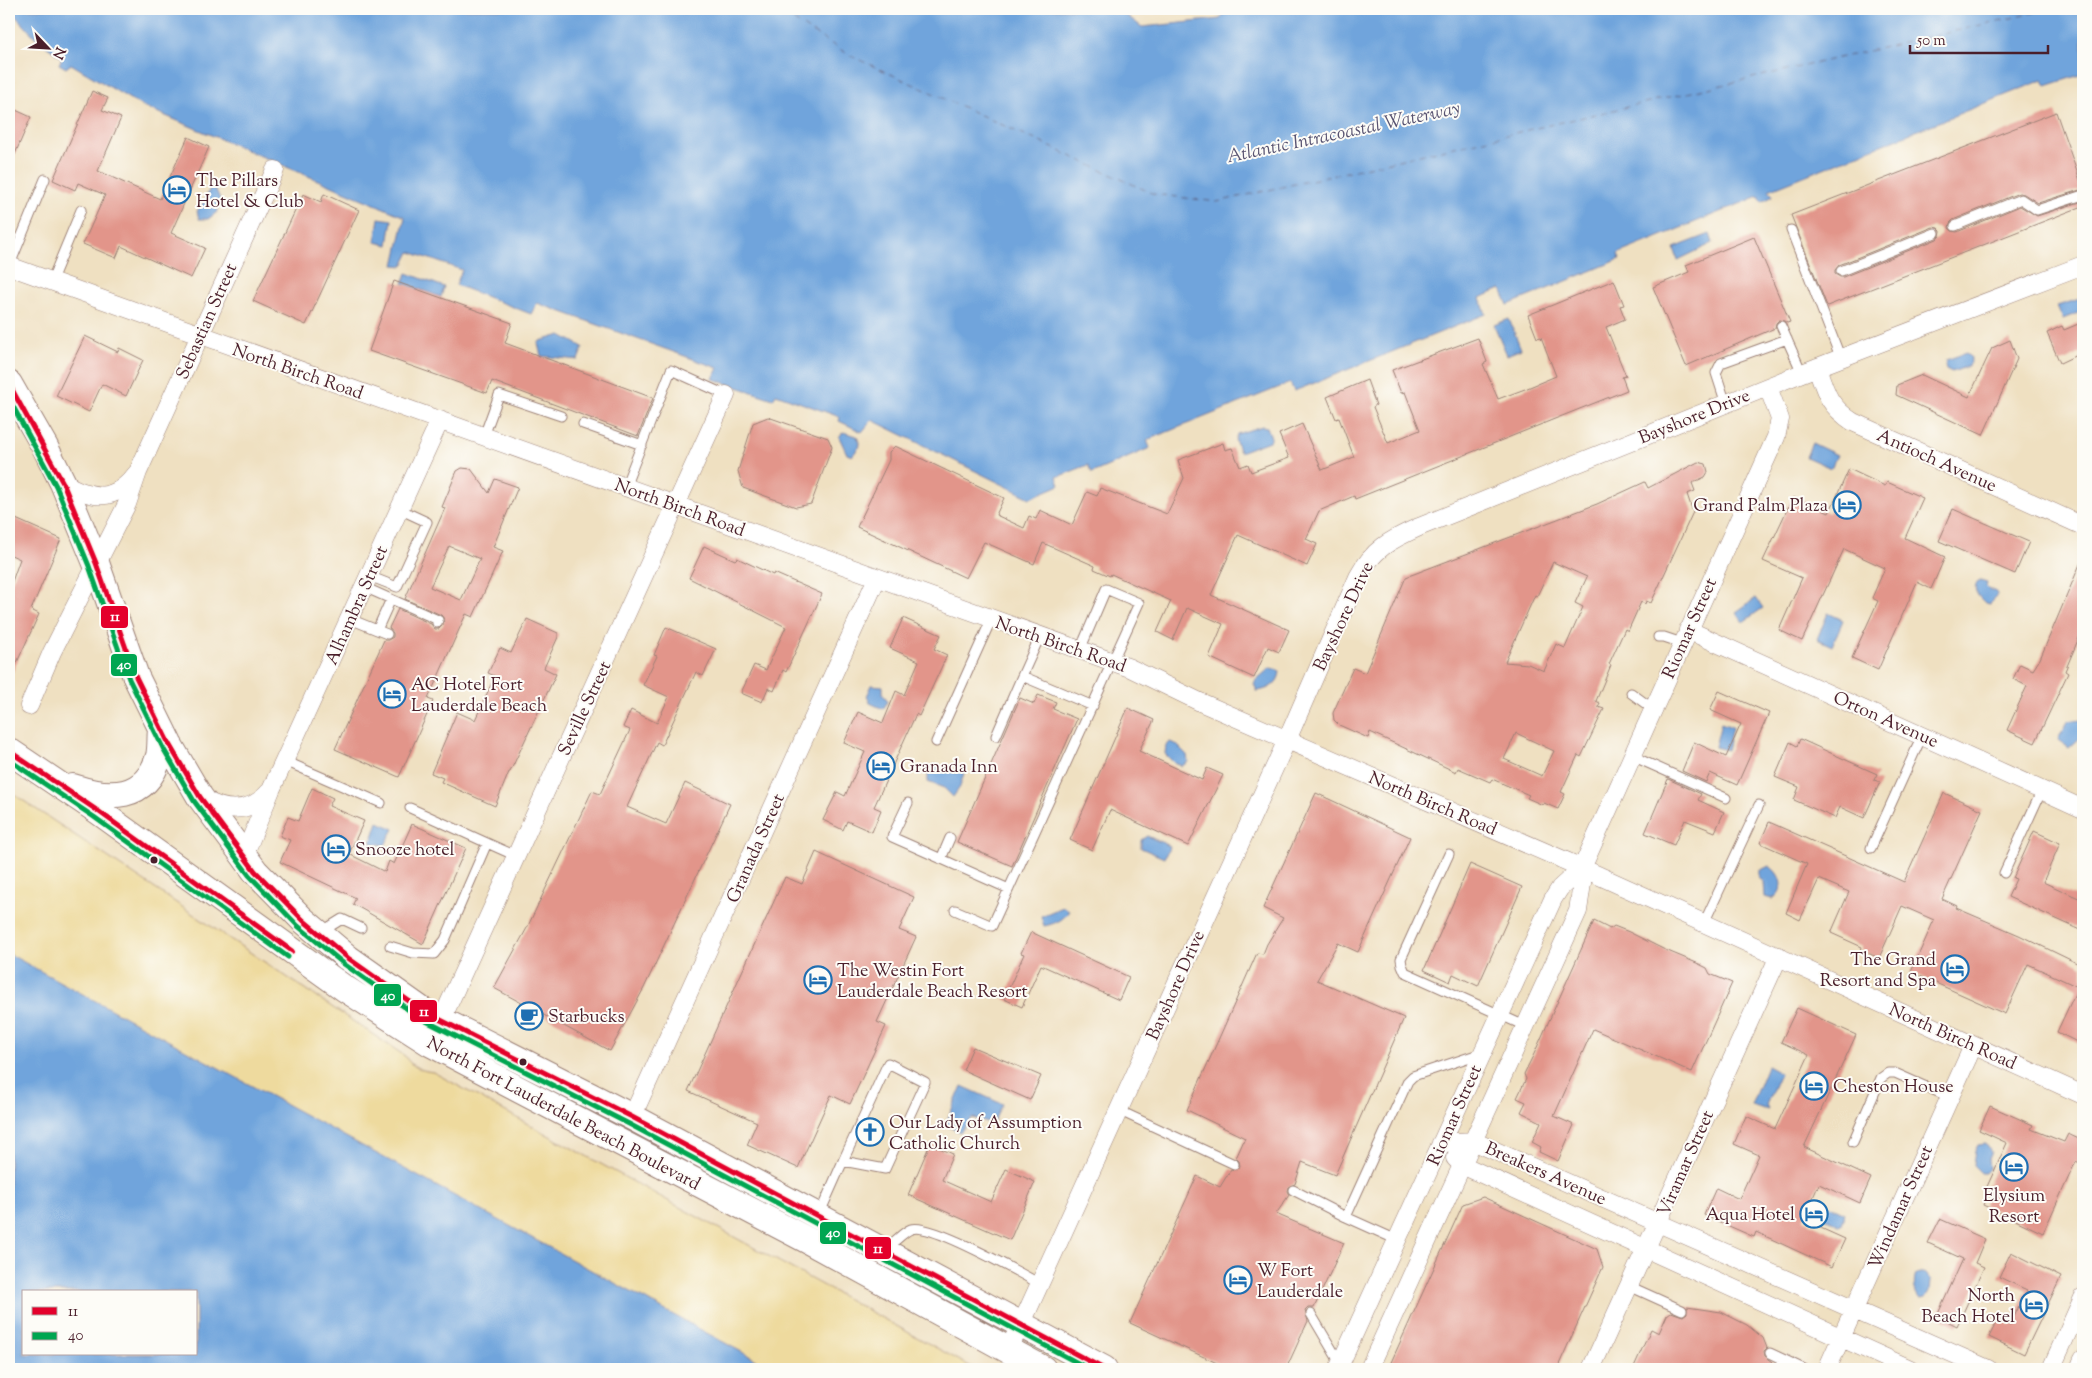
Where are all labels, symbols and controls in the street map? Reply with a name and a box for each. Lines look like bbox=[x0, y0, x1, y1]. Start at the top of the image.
north arrow bbox=[22, 22, 72, 72]
scale bar bbox=[1910, 22, 2047, 54]
text: 50 m bbox=[1916, 31, 1946, 52]
text: N bbox=[47, 43, 69, 62]
water label: Atlantic Intracoastal Waterway bbox=[1224, 95, 1463, 171]
place label: The Pillars Hotel & Club bbox=[196, 169, 304, 216]
hotel icon: The Pillars Hotel & Club bbox=[162, 175, 192, 205]
street label: Sebastian Street bbox=[171, 260, 245, 384]
street label: North Birch Road bbox=[228, 338, 366, 408]
street label: Bayshore Drive bbox=[1635, 384, 1754, 452]
street label: Antioch Avenue bbox=[1872, 424, 2000, 500]
street label: North Birch Road bbox=[610, 473, 748, 545]
hotel icon: Grand Palm Plaza bbox=[1832, 490, 1862, 520]
place label: Grand Palm Plaza bbox=[1693, 494, 1828, 520]
street label: Alhambra Street bbox=[320, 542, 396, 670]
street label: Bayshore Drive bbox=[1308, 558, 1382, 676]
street label: Riomar Street bbox=[1657, 574, 1725, 683]
line badge: 11 bbox=[100, 605, 129, 629]
text: 11 bbox=[110, 608, 120, 628]
street label: North Birch Road bbox=[991, 611, 1129, 681]
line badge: 40 bbox=[110, 653, 138, 677]
text: 40 bbox=[116, 656, 132, 676]
street label: Seville Street bbox=[552, 657, 619, 761]
place label: AC Hotel Fort Lauderdale Beach bbox=[411, 673, 548, 720]
hotel icon: AC Hotel Fort Lauderdale Beach bbox=[377, 679, 407, 709]
street label: Orton Avenue bbox=[1828, 686, 1942, 756]
hotel icon: Granada Inn bbox=[866, 751, 896, 781]
place label: Granada Inn bbox=[900, 755, 998, 781]
street label: North Birch Road bbox=[1364, 766, 1500, 844]
street label: Granada Street bbox=[721, 790, 793, 908]
hotel icon: Snooze hotel bbox=[321, 834, 351, 864]
place label: Snooze hotel bbox=[355, 838, 455, 864]
unlabelled marker bbox=[149, 855, 159, 865]
street label: Bayshore Drive bbox=[1141, 927, 1213, 1045]
place label: The Grand Resort and Spa bbox=[1820, 948, 1936, 995]
hotel icon: The Grand Resort and Spa bbox=[1940, 954, 1970, 984]
place label: The Westin Fort Lauderdale Beach Resort bbox=[837, 959, 1028, 1006]
hotel icon: The Westin Fort Lauderdale Beach Resort bbox=[803, 965, 833, 995]
line badge: 40 bbox=[373, 983, 402, 1007]
text: 40 bbox=[380, 987, 396, 1007]
street label: North Birch Road bbox=[1884, 998, 2020, 1078]
line badge: 11 bbox=[409, 999, 438, 1023]
cafe icon: Starbucks bbox=[514, 1001, 544, 1031]
text: 11 bbox=[419, 1003, 429, 1023]
place label: Starbucks bbox=[548, 1005, 625, 1031]
street label: North Fort Lauderdale Beach Boulevard bbox=[422, 1031, 705, 1198]
unlabelled marker bbox=[518, 1057, 528, 1067]
street label: Riomar Street bbox=[1422, 1061, 1490, 1170]
hotel icon: Cheston House bbox=[1799, 1071, 1829, 1101]
place label: Cheston House bbox=[1833, 1075, 1954, 1101]
street label: Viramar Street bbox=[1652, 1107, 1722, 1221]
place label: Our Lady of Assumption Catholic Church bbox=[889, 1111, 1083, 1158]
church icon: Our Lady of Assumption Catholic Church bbox=[855, 1117, 885, 1147]
street label: Breakers Avenue bbox=[1480, 1136, 1610, 1213]
street label: Windamar Street bbox=[1863, 1142, 1941, 1274]
hotel icon: Elysium Resort bbox=[1999, 1152, 2029, 1182]
place label: Elysium Resort bbox=[1983, 1184, 2045, 1231]
hotel icon: Aqua Hotel bbox=[1799, 1199, 1829, 1229]
place label: Aqua Hotel bbox=[1705, 1203, 1795, 1229]
line badge: 40 bbox=[819, 1221, 847, 1245]
text: 40 bbox=[825, 1224, 841, 1244]
line badge: 11 bbox=[864, 1236, 892, 1260]
text: 11 bbox=[873, 1240, 883, 1260]
place label: W Fort Lauderdale bbox=[1257, 1259, 1343, 1306]
hotel icon: W Fort Lauderdale bbox=[1223, 1265, 1253, 1295]
place label: North Beach Hotel bbox=[1921, 1284, 2015, 1331]
legend bbox=[22, 1290, 198, 1356]
hotel icon: North Beach Hotel bbox=[2019, 1290, 2049, 1320]
text: 11 bbox=[68, 1302, 78, 1323]
text: 40 bbox=[68, 1326, 83, 1347]

